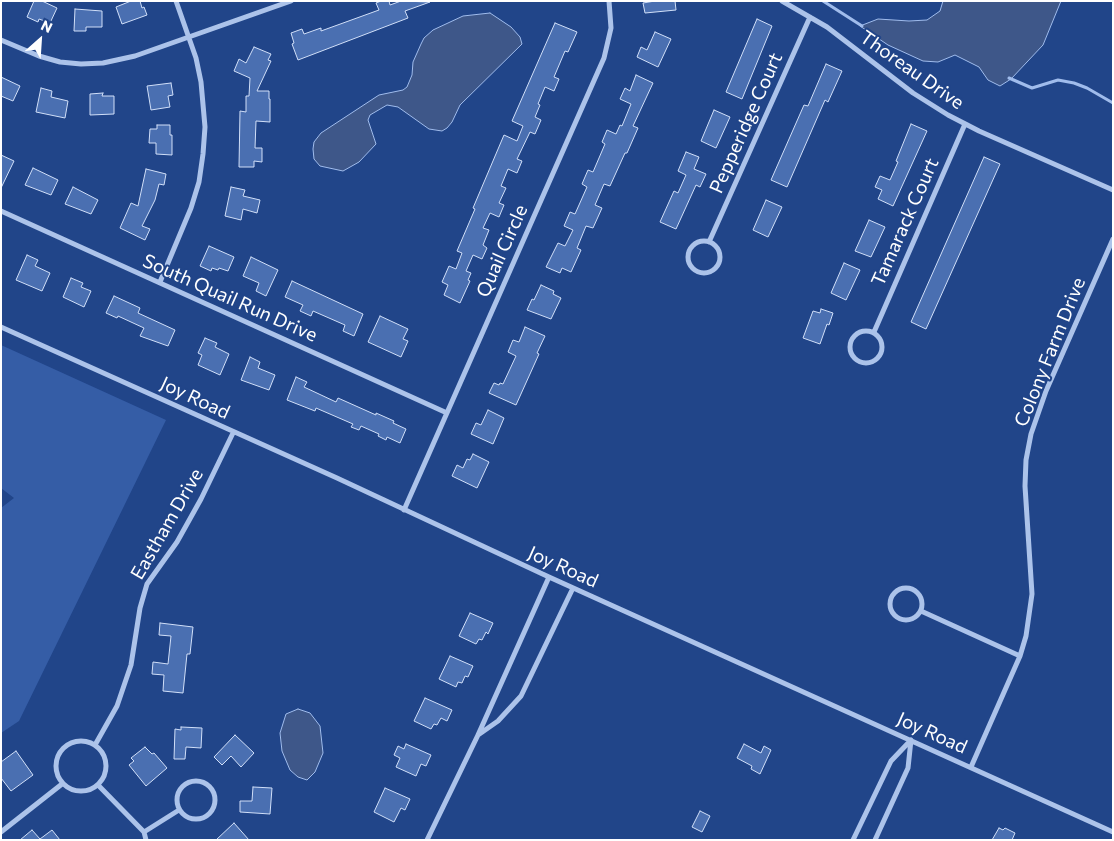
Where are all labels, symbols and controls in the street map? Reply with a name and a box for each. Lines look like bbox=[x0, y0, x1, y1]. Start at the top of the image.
north arrow bbox=[15, 15, 65, 65]
text: N bbox=[38, 16, 55, 36]
street label: Thoreau Drive bbox=[856, 26, 968, 114]
street label: Pepperidge Court bbox=[705, 49, 787, 197]
street label: Tamarack Court bbox=[867, 154, 943, 290]
street label: Quail Circle bbox=[471, 201, 533, 301]
street label: South Quail Run Drive bbox=[139, 249, 321, 347]
street label: Colony Farm Drive bbox=[1010, 274, 1090, 430]
street label: Joy Road bbox=[156, 372, 234, 424]
street label: Eastham Drive bbox=[126, 464, 208, 584]
street label: Joy Road bbox=[524, 541, 602, 593]
street label: Joy Road bbox=[893, 707, 971, 759]

